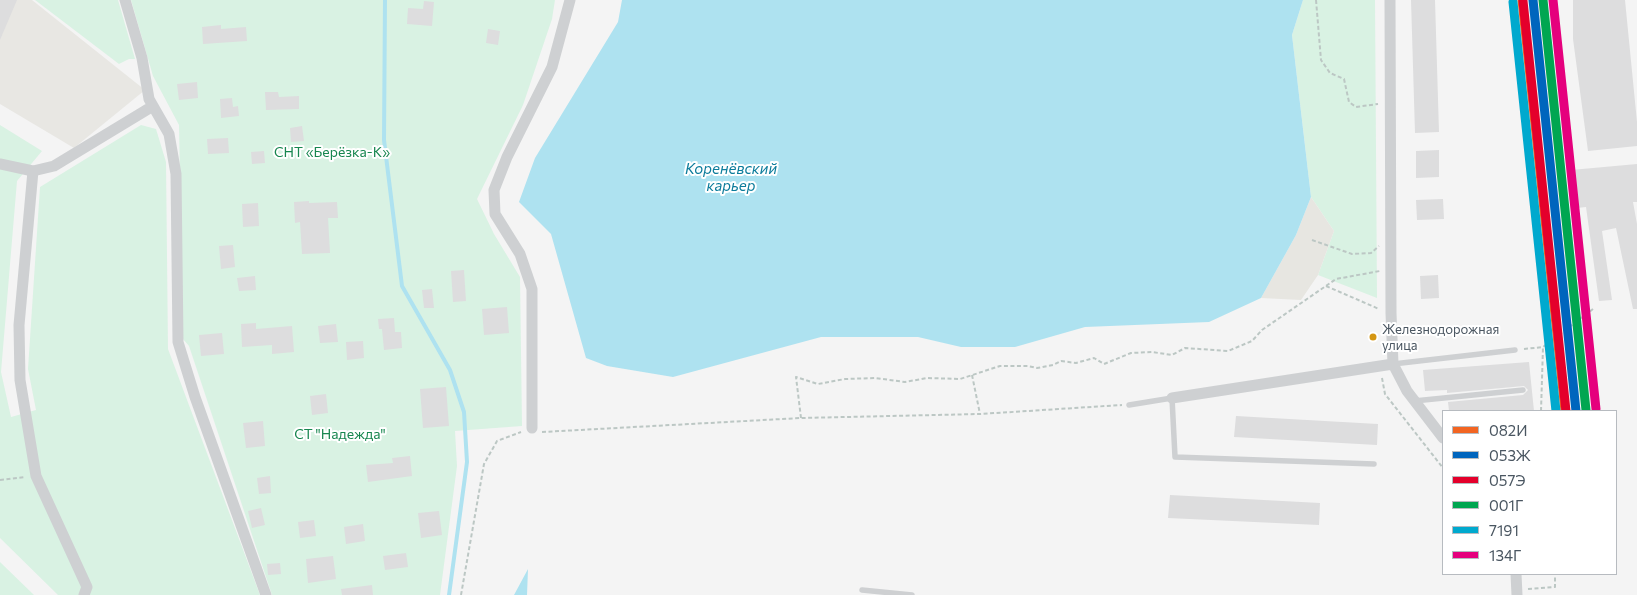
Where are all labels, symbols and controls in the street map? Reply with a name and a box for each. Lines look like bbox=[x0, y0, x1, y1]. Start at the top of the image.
park label: СНТ «Берёзка-К» bbox=[274, 144, 390, 160]
water label: Коренёвский карьер bbox=[685, 160, 777, 195]
place label: Железнодорожная улица bbox=[1382, 322, 1499, 353]
marker: Железнодорожная улица bbox=[1368, 332, 1378, 342]
legend bbox=[1442, 410, 1617, 575]
text: 082И bbox=[1489, 421, 1527, 439]
park label: СТ "Надежда" bbox=[294, 426, 386, 442]
text: 053Ж bbox=[1489, 446, 1531, 464]
text: 057Э bbox=[1489, 471, 1526, 489]
text: 001Г bbox=[1489, 496, 1523, 514]
text: 7191 bbox=[1489, 521, 1519, 539]
text: 134Г bbox=[1489, 546, 1521, 564]

